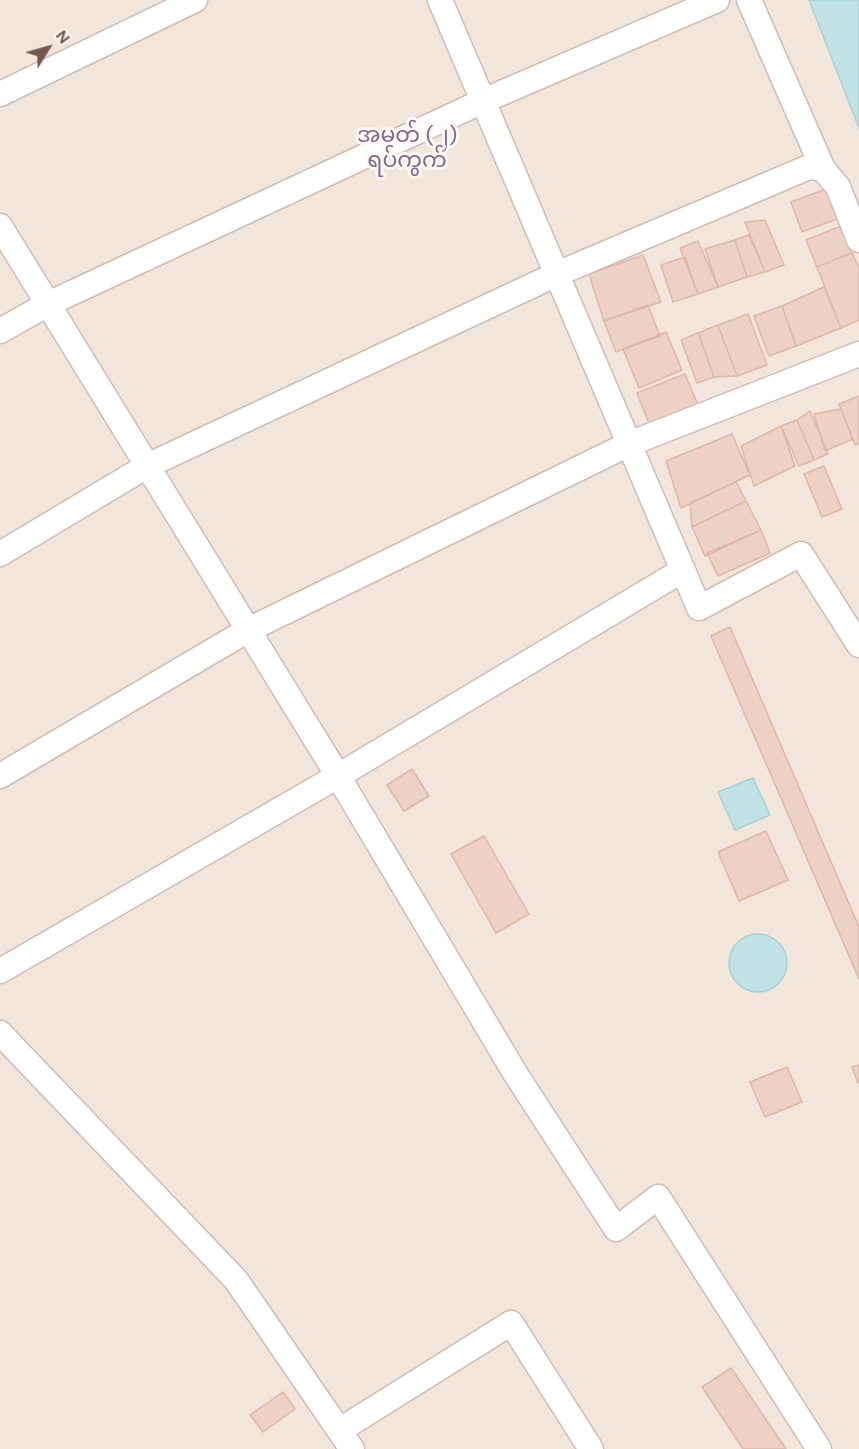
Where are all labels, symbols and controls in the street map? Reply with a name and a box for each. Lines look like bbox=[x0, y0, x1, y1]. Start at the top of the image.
north arrow bbox=[18, 18, 78, 78]
text: N bbox=[51, 26, 75, 48]
district label: အမှတ် (၂) ရပ်ကွက် bbox=[357, 123, 457, 174]

